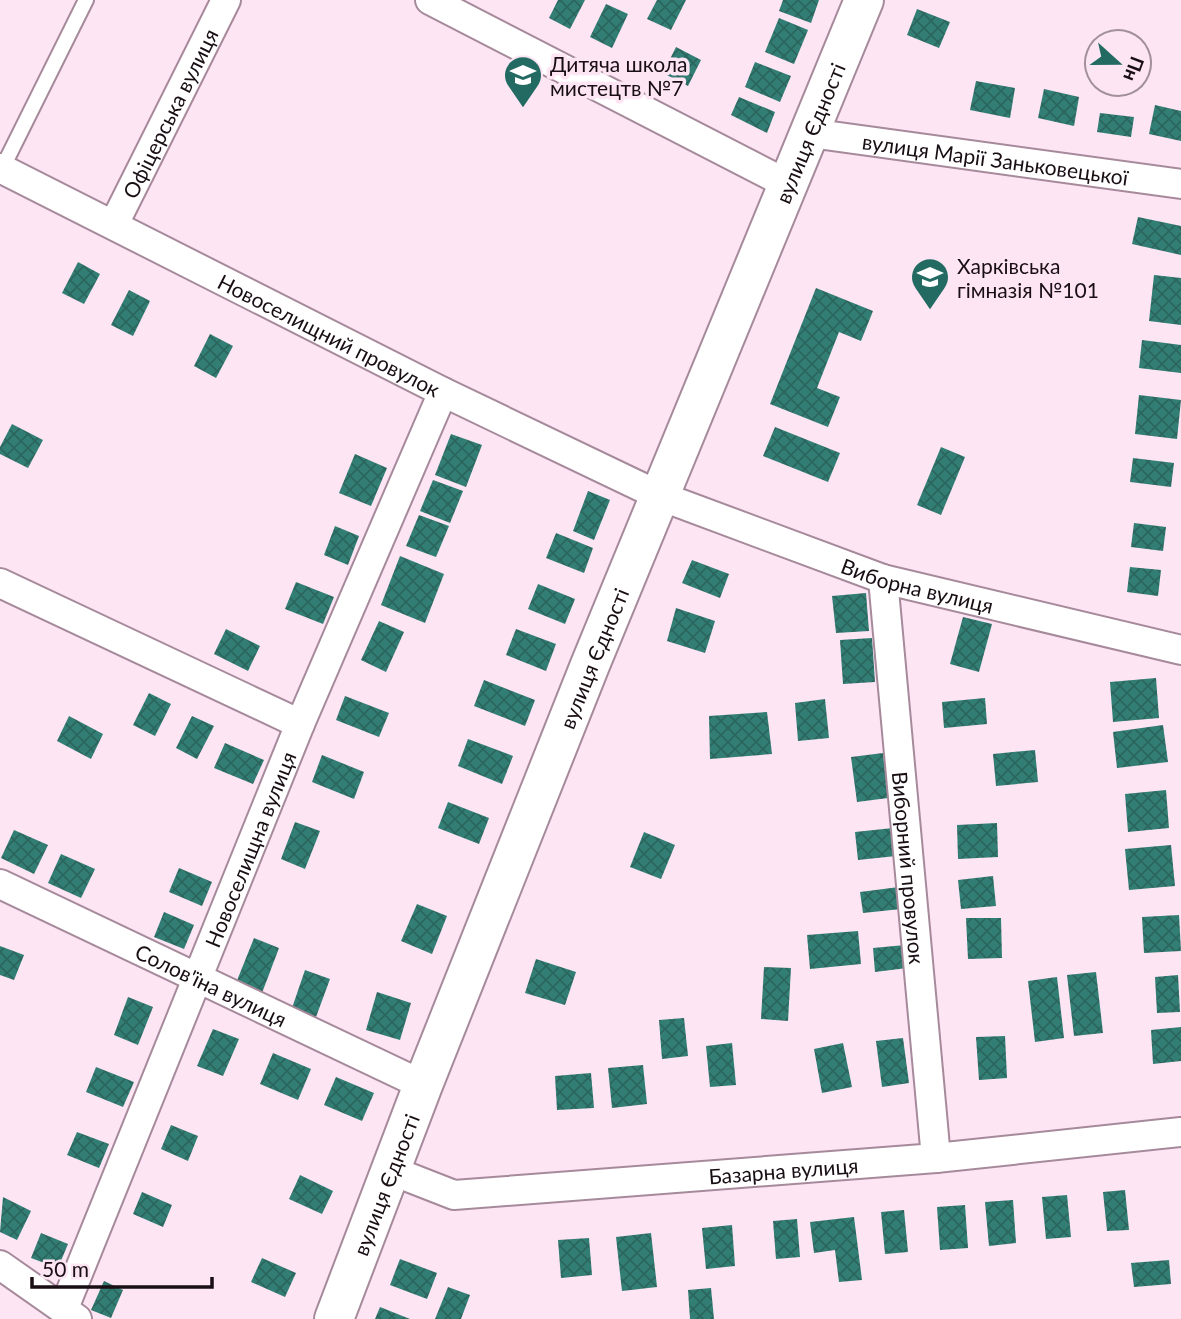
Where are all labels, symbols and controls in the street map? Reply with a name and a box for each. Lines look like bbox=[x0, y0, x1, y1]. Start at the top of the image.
street label: Офіцерська вулиця bbox=[117, 24, 222, 202]
north arrow bbox=[1083, 28, 1153, 98]
place label: Дитяча школа мистецтв №7 bbox=[550, 51, 688, 100]
school or university icon: Дитяча школа мистецтв №7 bbox=[502, 54, 544, 109]
text: Пн bbox=[1119, 54, 1150, 85]
street label: вулиця Єдності bbox=[769, 59, 849, 207]
street label: вулиця Марії Заньковецької bbox=[861, 128, 1131, 189]
place label: Харківська гімназія №101 bbox=[957, 253, 1099, 302]
school or university icon: Харківська гімназія №101 bbox=[909, 256, 951, 311]
street label: Новоселищний провулок bbox=[214, 268, 445, 401]
street label: Виборна вулиця bbox=[838, 552, 996, 617]
street label: вулиця Єдності bbox=[554, 584, 633, 732]
street label: Новоселищна вулиця bbox=[199, 748, 300, 950]
street label: Виборний провулок bbox=[888, 770, 931, 965]
street label: Солов'їна вулиця bbox=[132, 938, 291, 1031]
street label: вулиця Єдності bbox=[347, 1110, 423, 1259]
street label: Базарна вулиця bbox=[707, 1152, 859, 1188]
scale bar bbox=[32, 1246, 212, 1290]
text: 50 m bbox=[42, 1256, 89, 1281]

